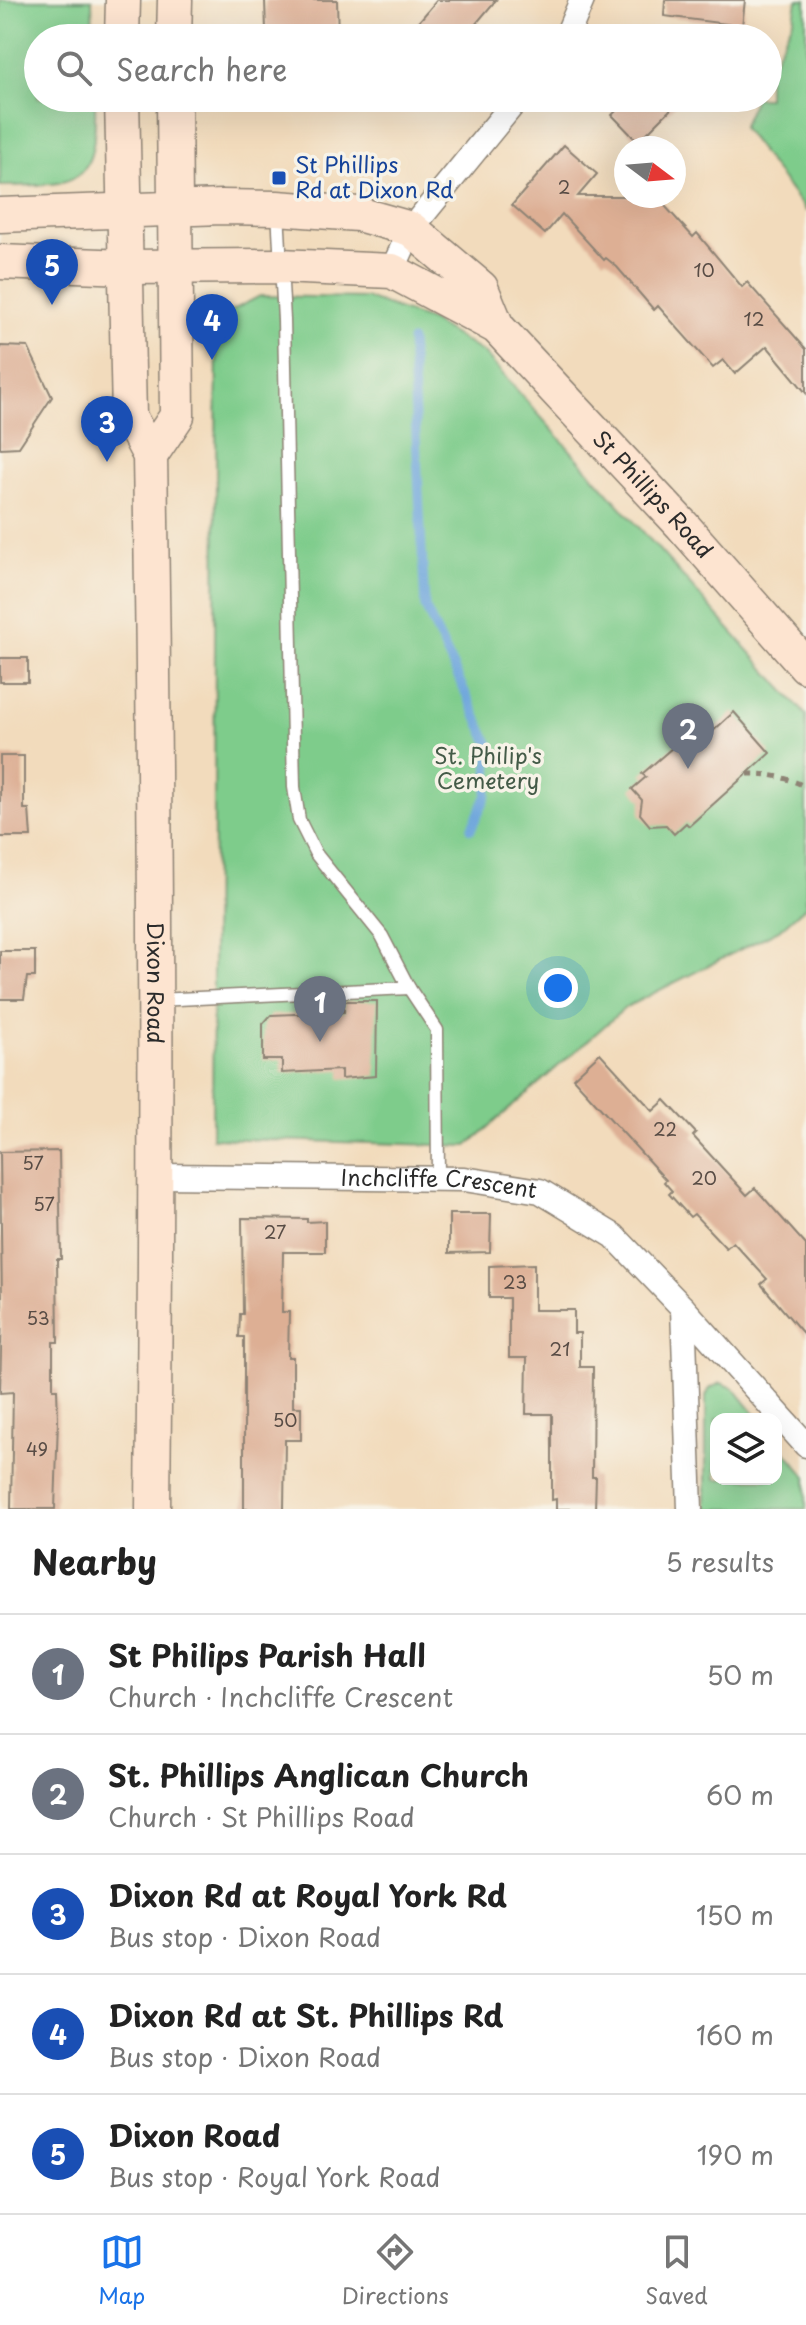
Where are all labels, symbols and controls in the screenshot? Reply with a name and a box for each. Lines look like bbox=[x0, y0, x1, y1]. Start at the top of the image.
search box bbox=[24, 24, 782, 112]
icon: search bbox=[52, 46, 96, 90]
text: Search here bbox=[116, 46, 288, 91]
north arrow bbox=[614, 136, 686, 208]
place label: St Phillips Rd at Dixon Rd bbox=[295, 147, 454, 205]
marker: St Phillips Rd at Dixon Rd bbox=[270, 169, 288, 187]
house number: 2 bbox=[558, 173, 570, 200]
pin: 5 bbox=[26, 239, 78, 305]
house number: 10 bbox=[693, 256, 715, 283]
pin: 4 bbox=[186, 294, 238, 360]
house number: 12 bbox=[744, 305, 764, 332]
pin: 3 bbox=[81, 396, 133, 462]
street label: St Phillips Road bbox=[586, 422, 722, 565]
pin: 2 bbox=[662, 703, 714, 769]
park label: St. Philip's Cemetery bbox=[434, 738, 542, 796]
street label: Dixon Road bbox=[140, 922, 173, 1044]
your location bbox=[538, 968, 578, 1008]
pin: 1 bbox=[294, 976, 346, 1042]
house number: 22 bbox=[653, 1115, 677, 1142]
house number: 57 bbox=[22, 1149, 44, 1176]
street label: Inchcliffe Crescent bbox=[340, 1160, 539, 1205]
house number: 20 bbox=[691, 1164, 717, 1191]
house number: 57 bbox=[33, 1190, 55, 1217]
house number: 27 bbox=[264, 1218, 286, 1245]
house number: 23 bbox=[503, 1268, 527, 1295]
house number: 53 bbox=[26, 1304, 50, 1331]
house number: 21 bbox=[550, 1335, 570, 1362]
house number: 50 bbox=[273, 1406, 297, 1433]
map controls bbox=[710, 1413, 782, 1485]
button: layers bbox=[710, 1413, 782, 1485]
house number: 49 bbox=[26, 1435, 48, 1462]
text: Nearby bbox=[32, 1535, 157, 1587]
text: 5 results bbox=[666, 1542, 774, 1581]
text: St Philips Parish Hall bbox=[108, 1632, 425, 1677]
text: 1 bbox=[52, 1655, 64, 1694]
text: 50 m bbox=[707, 1655, 774, 1694]
text: Church · Inchcliffe Crescent bbox=[108, 1677, 453, 1716]
text: St. Phillips Anglican Church bbox=[108, 1752, 529, 1797]
text: 2 bbox=[49, 1775, 67, 1814]
text: 60 m bbox=[706, 1775, 774, 1814]
text: Church · St Phillips Road bbox=[108, 1797, 415, 1836]
text: Dixon Rd at Royal York Rd bbox=[108, 1872, 507, 1917]
text: 3 bbox=[49, 1895, 67, 1934]
text: 150 m bbox=[696, 1895, 774, 1934]
text: Bus stop · Dixon Road bbox=[108, 1917, 381, 1956]
text: Dixon Rd at St. Phillips Rd bbox=[108, 1992, 503, 2037]
text: 4 bbox=[49, 2015, 67, 2054]
text: 160 m bbox=[696, 2015, 774, 2054]
text: Bus stop · Dixon Road bbox=[108, 2037, 381, 2076]
text: Dixon Road bbox=[108, 2112, 280, 2157]
text: 5 bbox=[50, 2135, 66, 2174]
text: 190 m bbox=[697, 2135, 774, 2174]
text: Bus stop · Royal York Road bbox=[108, 2157, 441, 2196]
tab: Map bbox=[98, 2230, 145, 2311]
tab: Directions bbox=[342, 2230, 449, 2311]
tab: Saved bbox=[645, 2230, 708, 2311]

